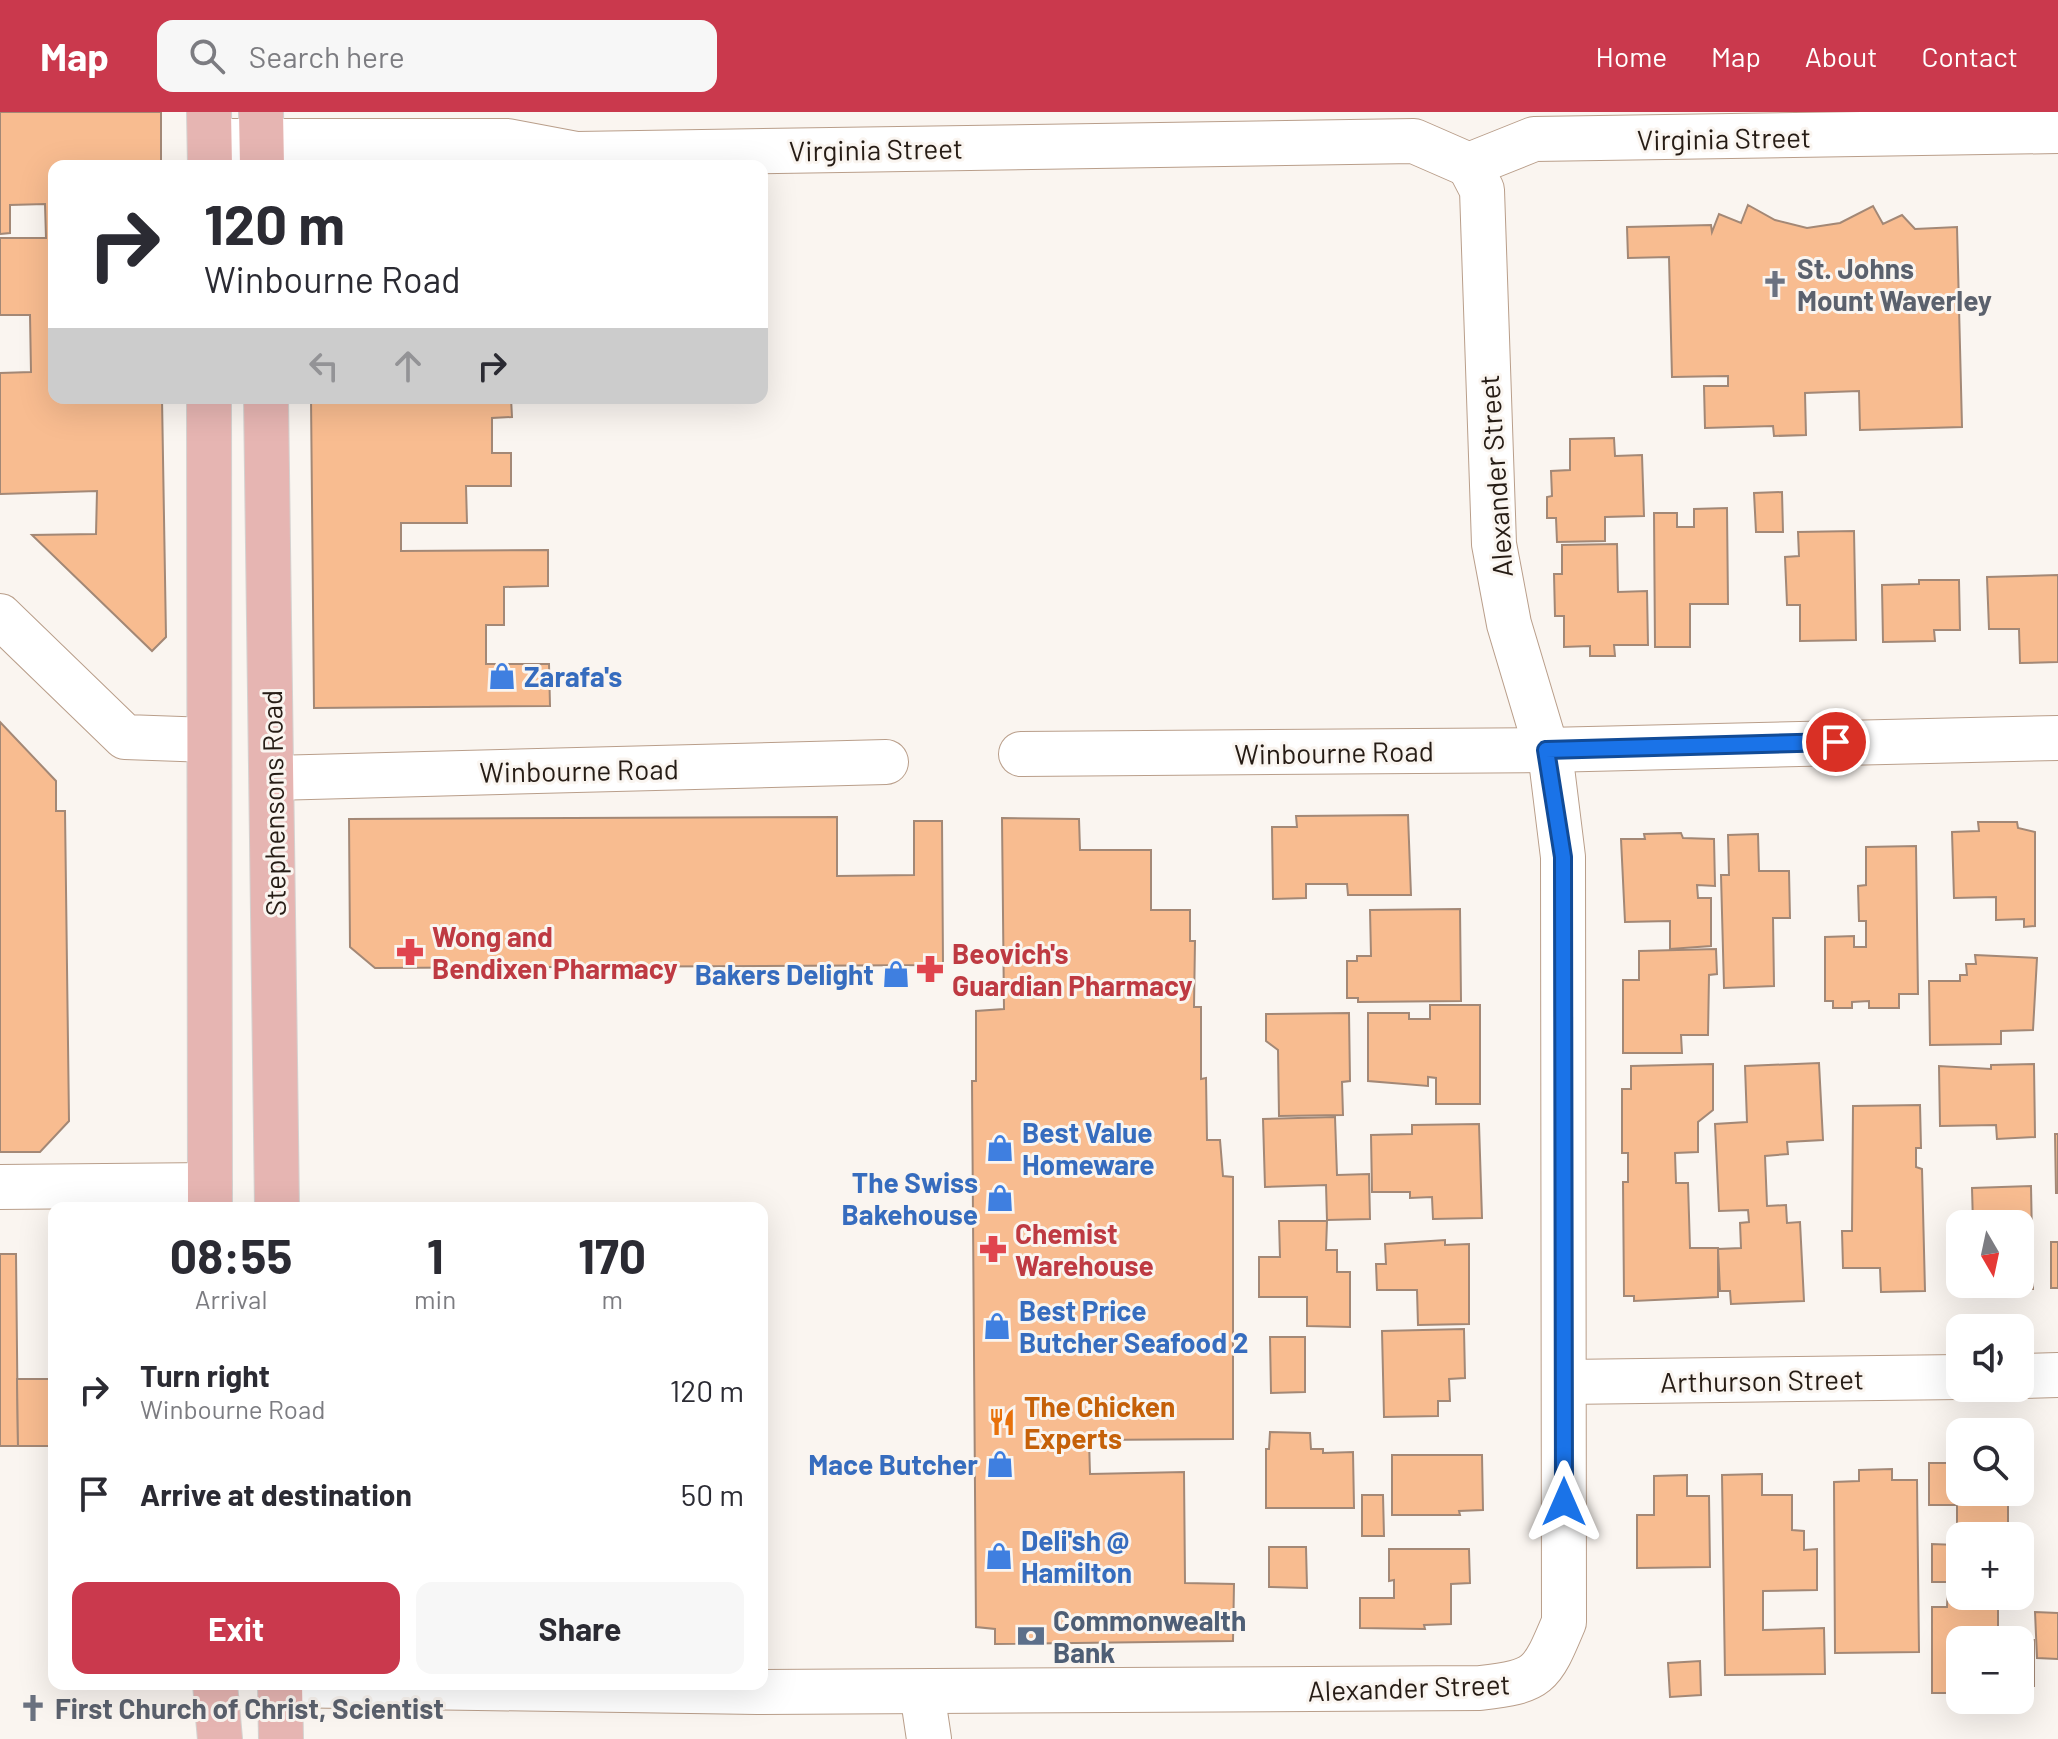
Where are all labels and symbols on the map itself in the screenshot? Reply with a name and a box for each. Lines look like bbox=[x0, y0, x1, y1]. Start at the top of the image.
street label: Virginia Street bbox=[1637, 119, 1811, 157]
street label: Virginia Street bbox=[789, 130, 963, 168]
place label: St. Johns Mount Waverley bbox=[1797, 251, 1992, 317]
church icon: St. Johns Mount Waverley bbox=[1760, 269, 1790, 299]
street label: Alexander Street bbox=[1471, 374, 1519, 578]
place label: Zarafa's bbox=[524, 659, 622, 693]
shop icon: Zarafa's bbox=[487, 661, 517, 691]
street label: Stephensons Road bbox=[254, 690, 292, 916]
pin bbox=[1802, 708, 1870, 776]
street label: Winbourne Road bbox=[1234, 733, 1434, 771]
street label: Winbourne Road bbox=[479, 751, 679, 789]
place label: Wong and Bendixen Pharmacy bbox=[432, 919, 678, 985]
place label: Beovich's Guardian Pharmacy bbox=[952, 936, 1193, 1002]
pharmacy icon: Wong and Bendixen Pharmacy bbox=[395, 937, 425, 967]
pharmacy icon: Beovich's Guardian Pharmacy bbox=[915, 954, 945, 984]
place label: Bakers Delight bbox=[695, 957, 874, 991]
shop icon: Bakers Delight bbox=[881, 959, 911, 989]
place label: Best Value Homeware bbox=[1022, 1115, 1155, 1181]
shop icon: Best Value Homeware bbox=[985, 1133, 1015, 1163]
place label: The Swiss Bakehouse bbox=[842, 1165, 978, 1231]
shop icon: The Swiss Bakehouse bbox=[985, 1183, 1015, 1213]
north arrow bbox=[1946, 1210, 2034, 1298]
place label: Chemist Warehouse bbox=[1015, 1216, 1154, 1282]
pharmacy icon: Chemist Warehouse bbox=[978, 1234, 1008, 1264]
place label: Best Price Butcher Seafood 2 bbox=[1019, 1293, 1248, 1359]
shop icon: Best Price Butcher Seafood 2 bbox=[982, 1311, 1012, 1341]
street label: Arthurson Street bbox=[1660, 1361, 1864, 1399]
place label: The Chicken Experts bbox=[1024, 1389, 1175, 1455]
restaurant icon: The Chicken Experts bbox=[987, 1407, 1017, 1437]
place label: Mace Butcher bbox=[808, 1447, 978, 1481]
shop icon: Mace Butcher bbox=[985, 1449, 1015, 1479]
position arrow bbox=[1522, 1460, 1606, 1544]
place label: Deli'sh @ Hamilton bbox=[1021, 1523, 1132, 1589]
shop icon: Deli'sh @ Hamilton bbox=[984, 1541, 1014, 1571]
place label: Commonwealth Bank bbox=[1053, 1603, 1246, 1669]
bank icon: Commonwealth Bank bbox=[1016, 1621, 1046, 1651]
street label: Alexander Street bbox=[1307, 1666, 1511, 1708]
place label: First Church of Christ, Scientist bbox=[55, 1691, 444, 1725]
church icon: First Church of Christ, Scientist bbox=[18, 1693, 48, 1723]

